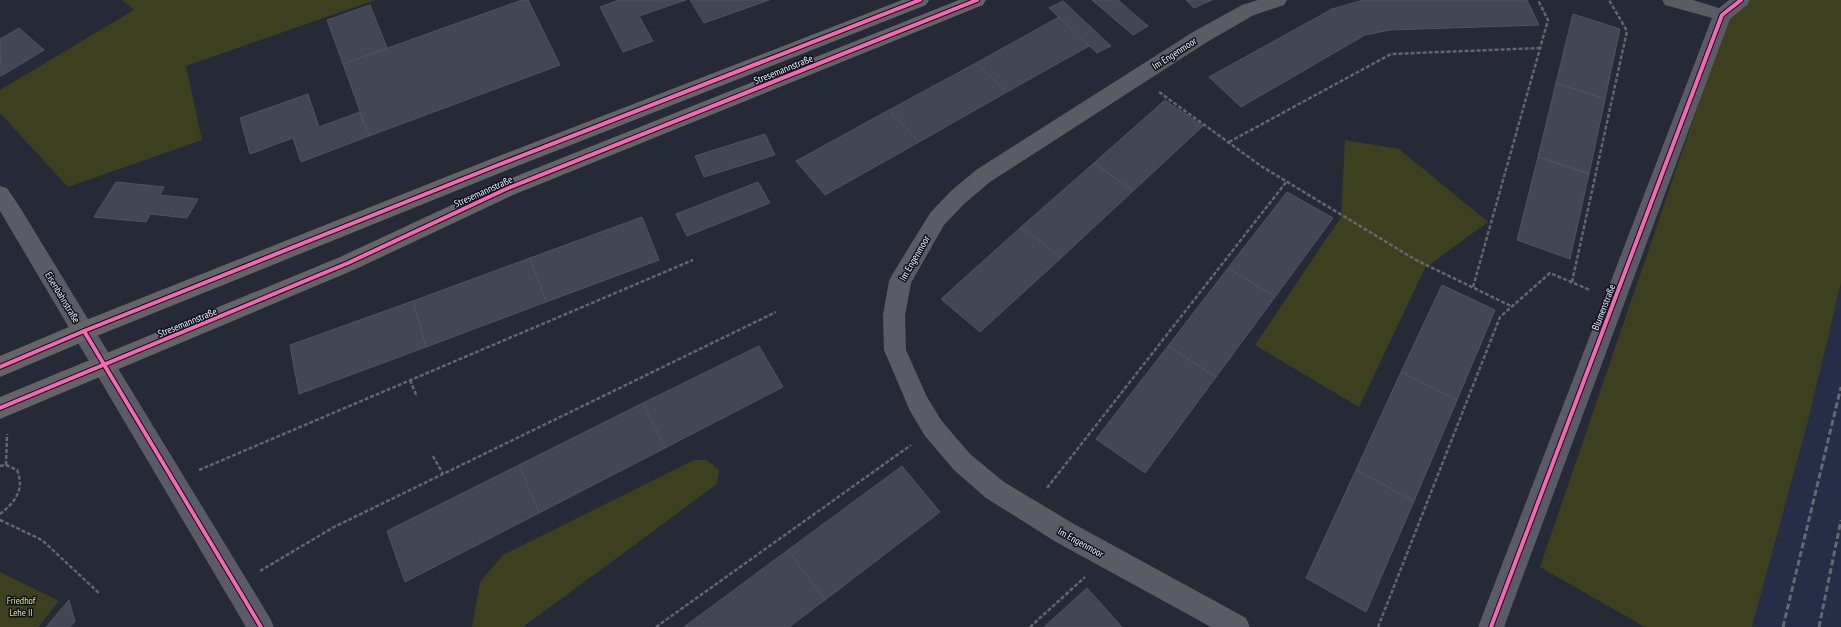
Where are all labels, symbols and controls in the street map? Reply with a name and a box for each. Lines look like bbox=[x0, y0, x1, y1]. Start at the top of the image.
street label: Im Engenmoor bbox=[1150, 34, 1199, 73]
street label: Stresemannstraße bbox=[752, 52, 815, 87]
street label: Stresemannstraße bbox=[452, 173, 514, 210]
street label: Im Engenmoor bbox=[896, 233, 933, 283]
street label: Eisenbahnstraße bbox=[42, 269, 83, 325]
street label: Blumenstraße bbox=[1589, 282, 1618, 332]
street label: Stresemannstraße bbox=[156, 305, 219, 340]
street label: Im Engenmoor bbox=[1056, 525, 1106, 560]
park label: Friedhof Lehe II bbox=[7, 594, 36, 619]

